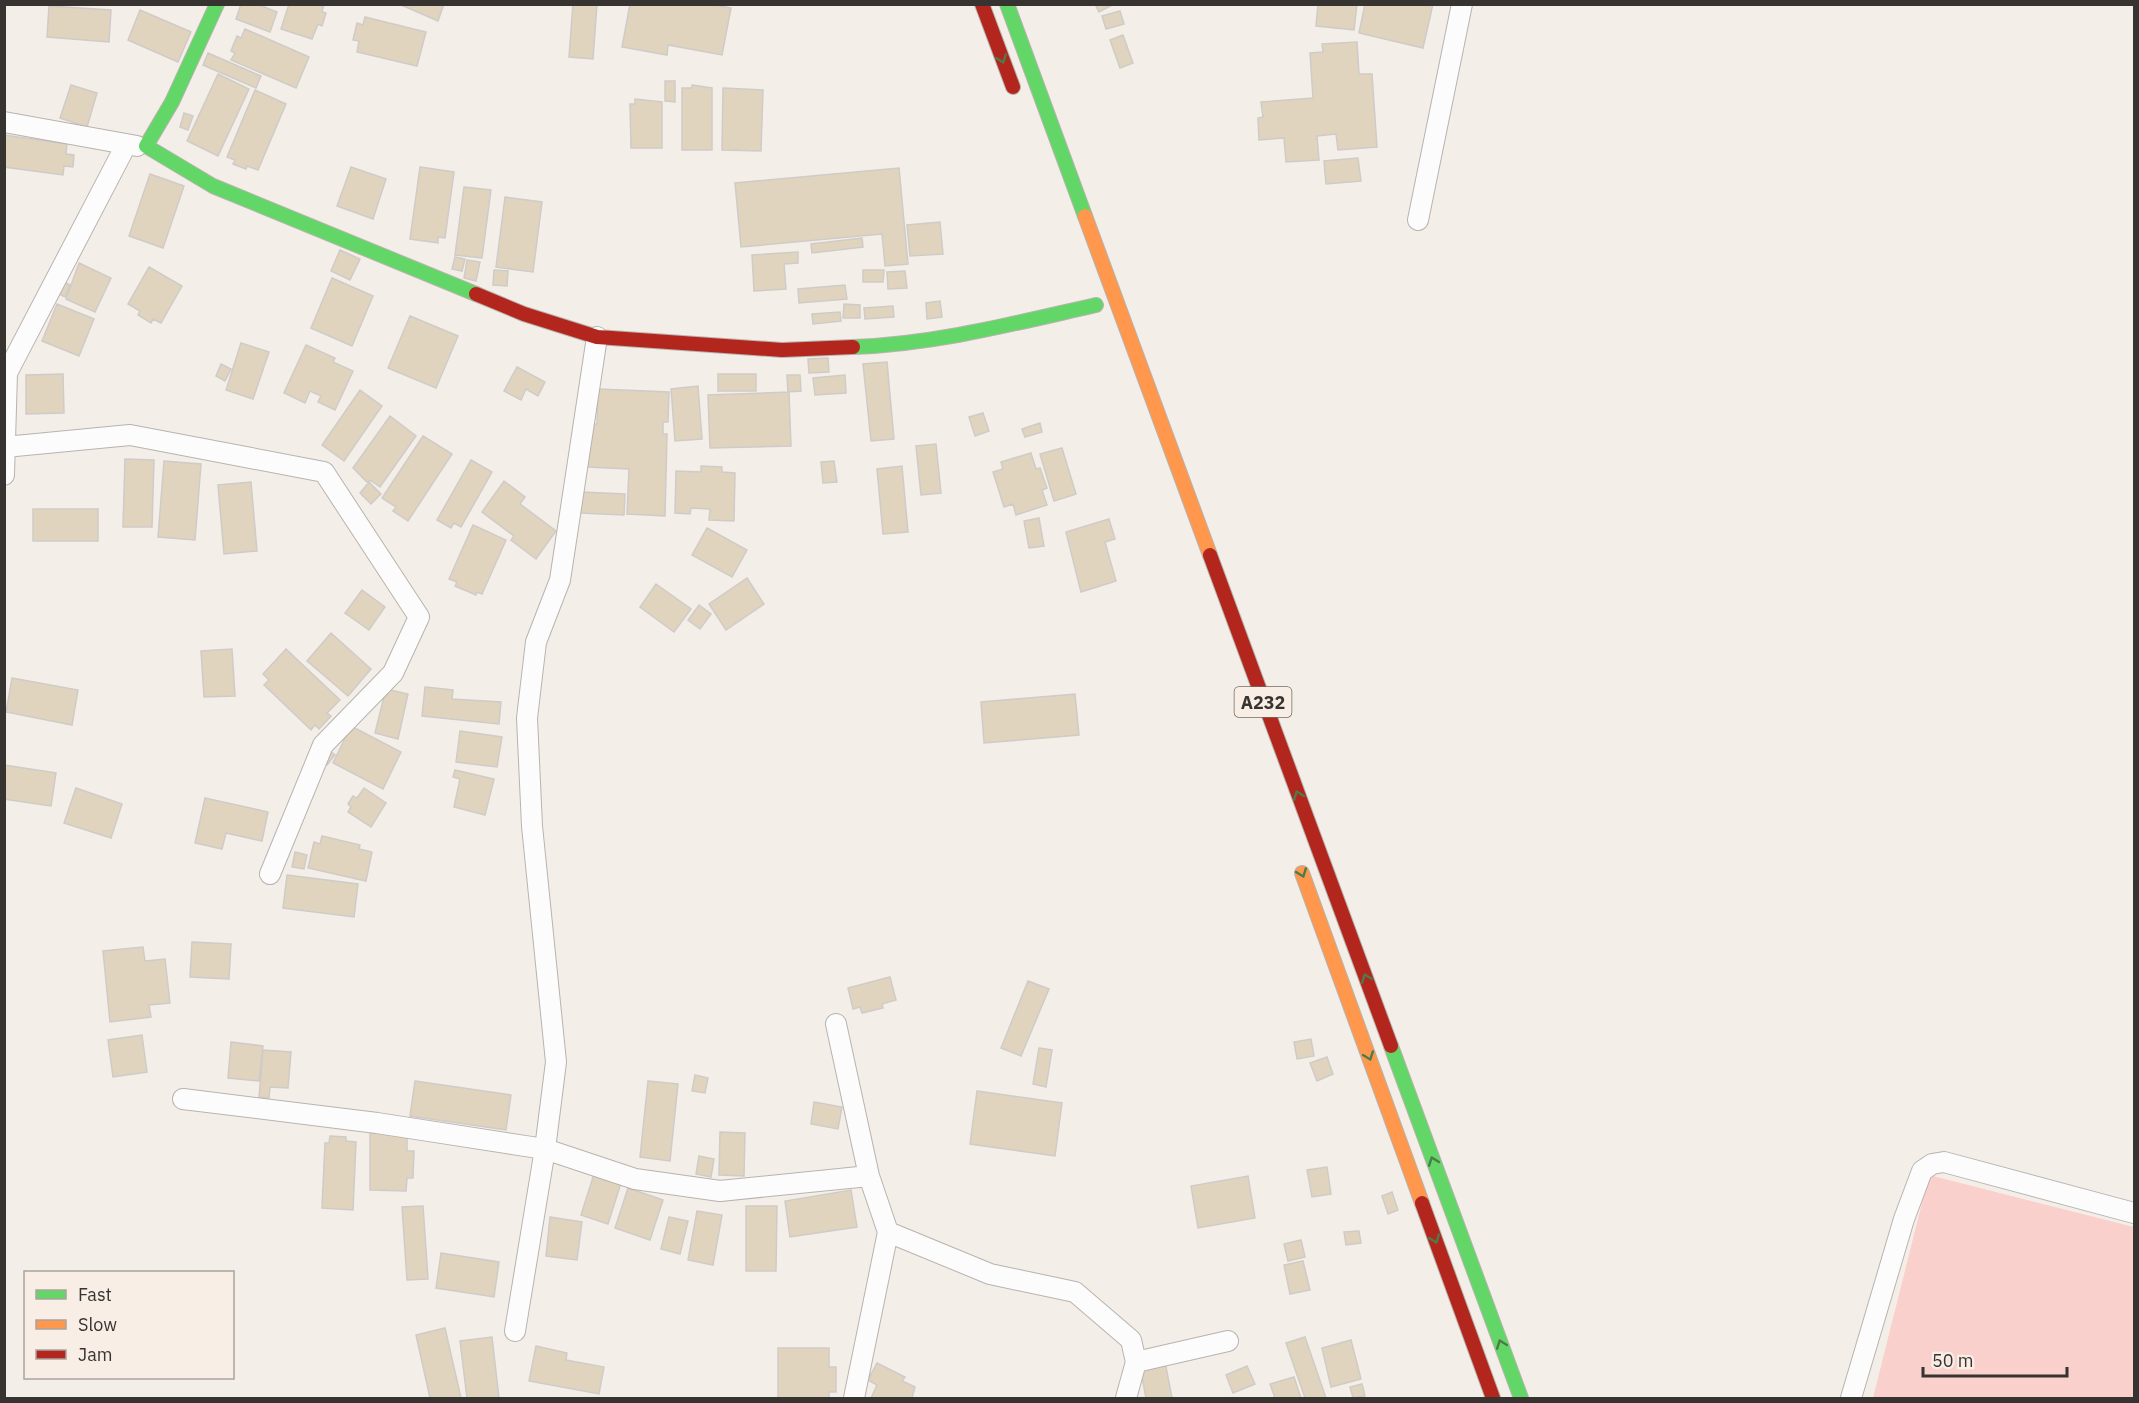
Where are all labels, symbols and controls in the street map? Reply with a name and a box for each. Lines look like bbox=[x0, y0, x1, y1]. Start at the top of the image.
one-way arrow bbox=[995, 53, 1007, 64]
road number: A232 bbox=[1234, 687, 1292, 717]
one-way arrow bbox=[1292, 790, 1305, 801]
one-way arrow bbox=[1295, 867, 1308, 878]
one-way arrow bbox=[1360, 973, 1373, 984]
one-way arrow bbox=[1361, 1050, 1374, 1061]
one-way arrow bbox=[1428, 1156, 1441, 1167]
one-way arrow bbox=[1428, 1233, 1441, 1244]
legend bbox=[24, 1271, 234, 1379]
text: Fast bbox=[78, 1283, 112, 1306]
text: Slow bbox=[78, 1313, 117, 1336]
one-way arrow bbox=[1496, 1339, 1508, 1350]
scale bar bbox=[1923, 1340, 2067, 1378]
text: Jam bbox=[78, 1343, 113, 1366]
text: 50 m bbox=[1932, 1349, 1974, 1372]

